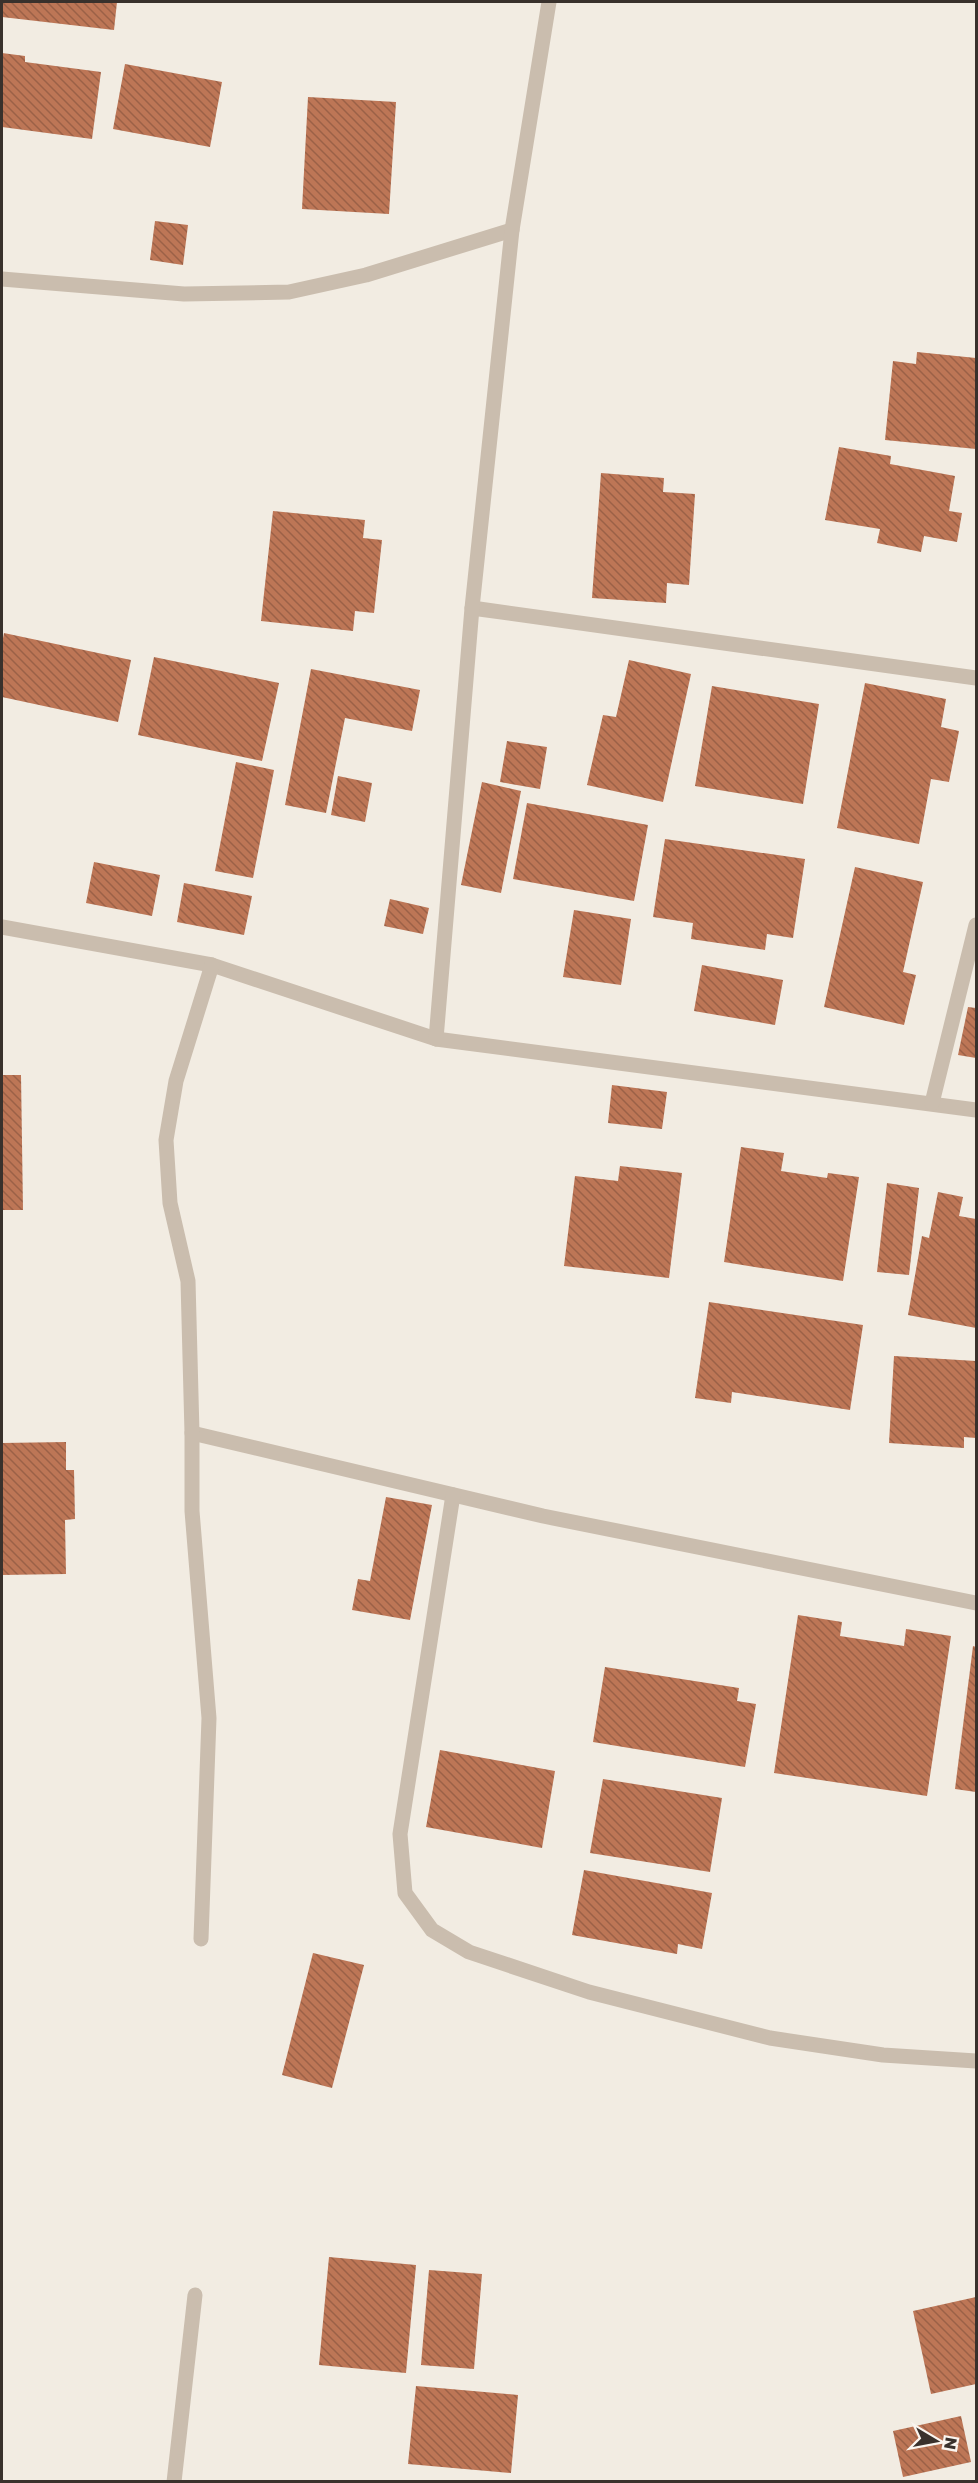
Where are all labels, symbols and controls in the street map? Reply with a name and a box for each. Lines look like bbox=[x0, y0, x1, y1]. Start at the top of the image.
north arrow bbox=[906, 2411, 966, 2471]
text: N bbox=[940, 2436, 962, 2451]

